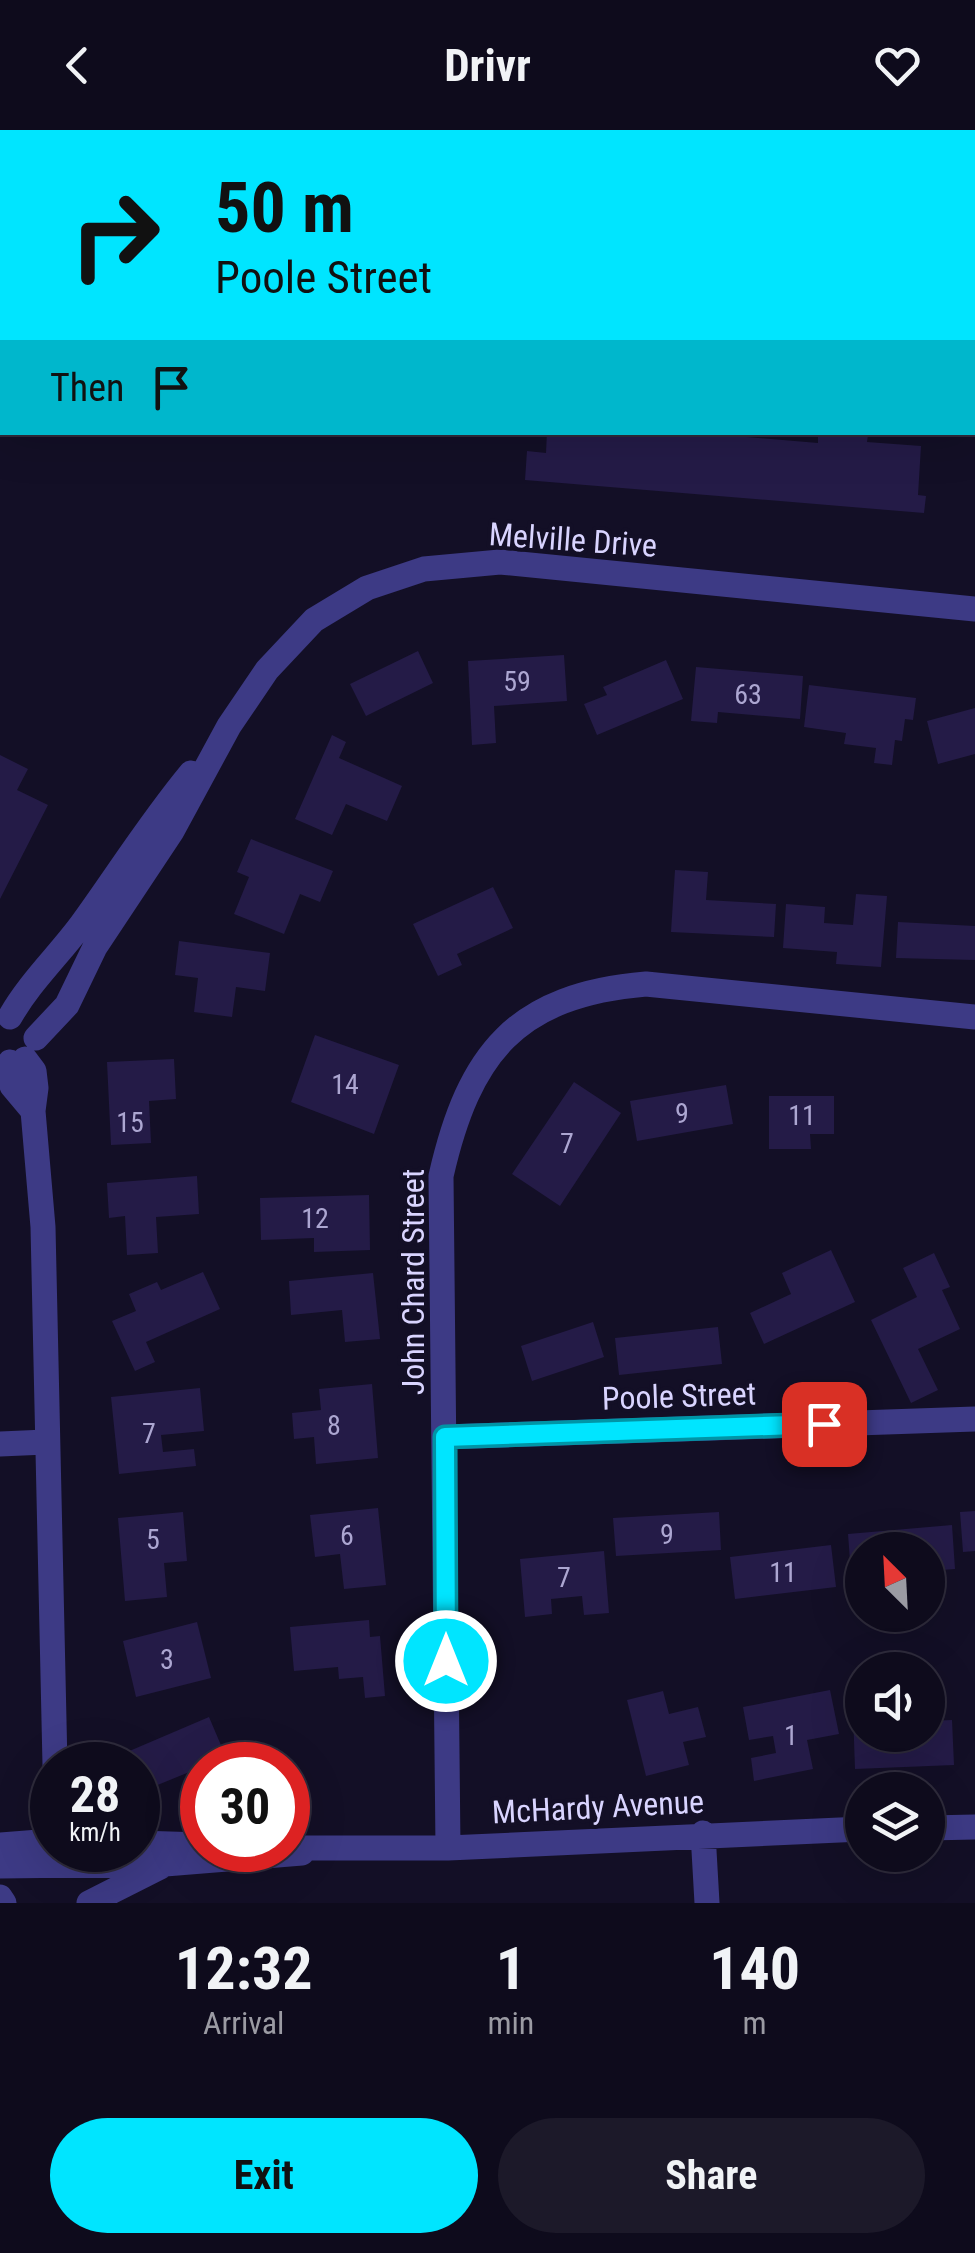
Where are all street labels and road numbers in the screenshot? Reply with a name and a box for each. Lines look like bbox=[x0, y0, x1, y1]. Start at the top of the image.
street label: Melville Drive bbox=[488, 515, 658, 565]
street label: John Chard Street bbox=[394, 1169, 432, 1395]
street label: Poole Street bbox=[601, 1374, 757, 1418]
street label: McHardy Avenue bbox=[491, 1782, 705, 1832]

